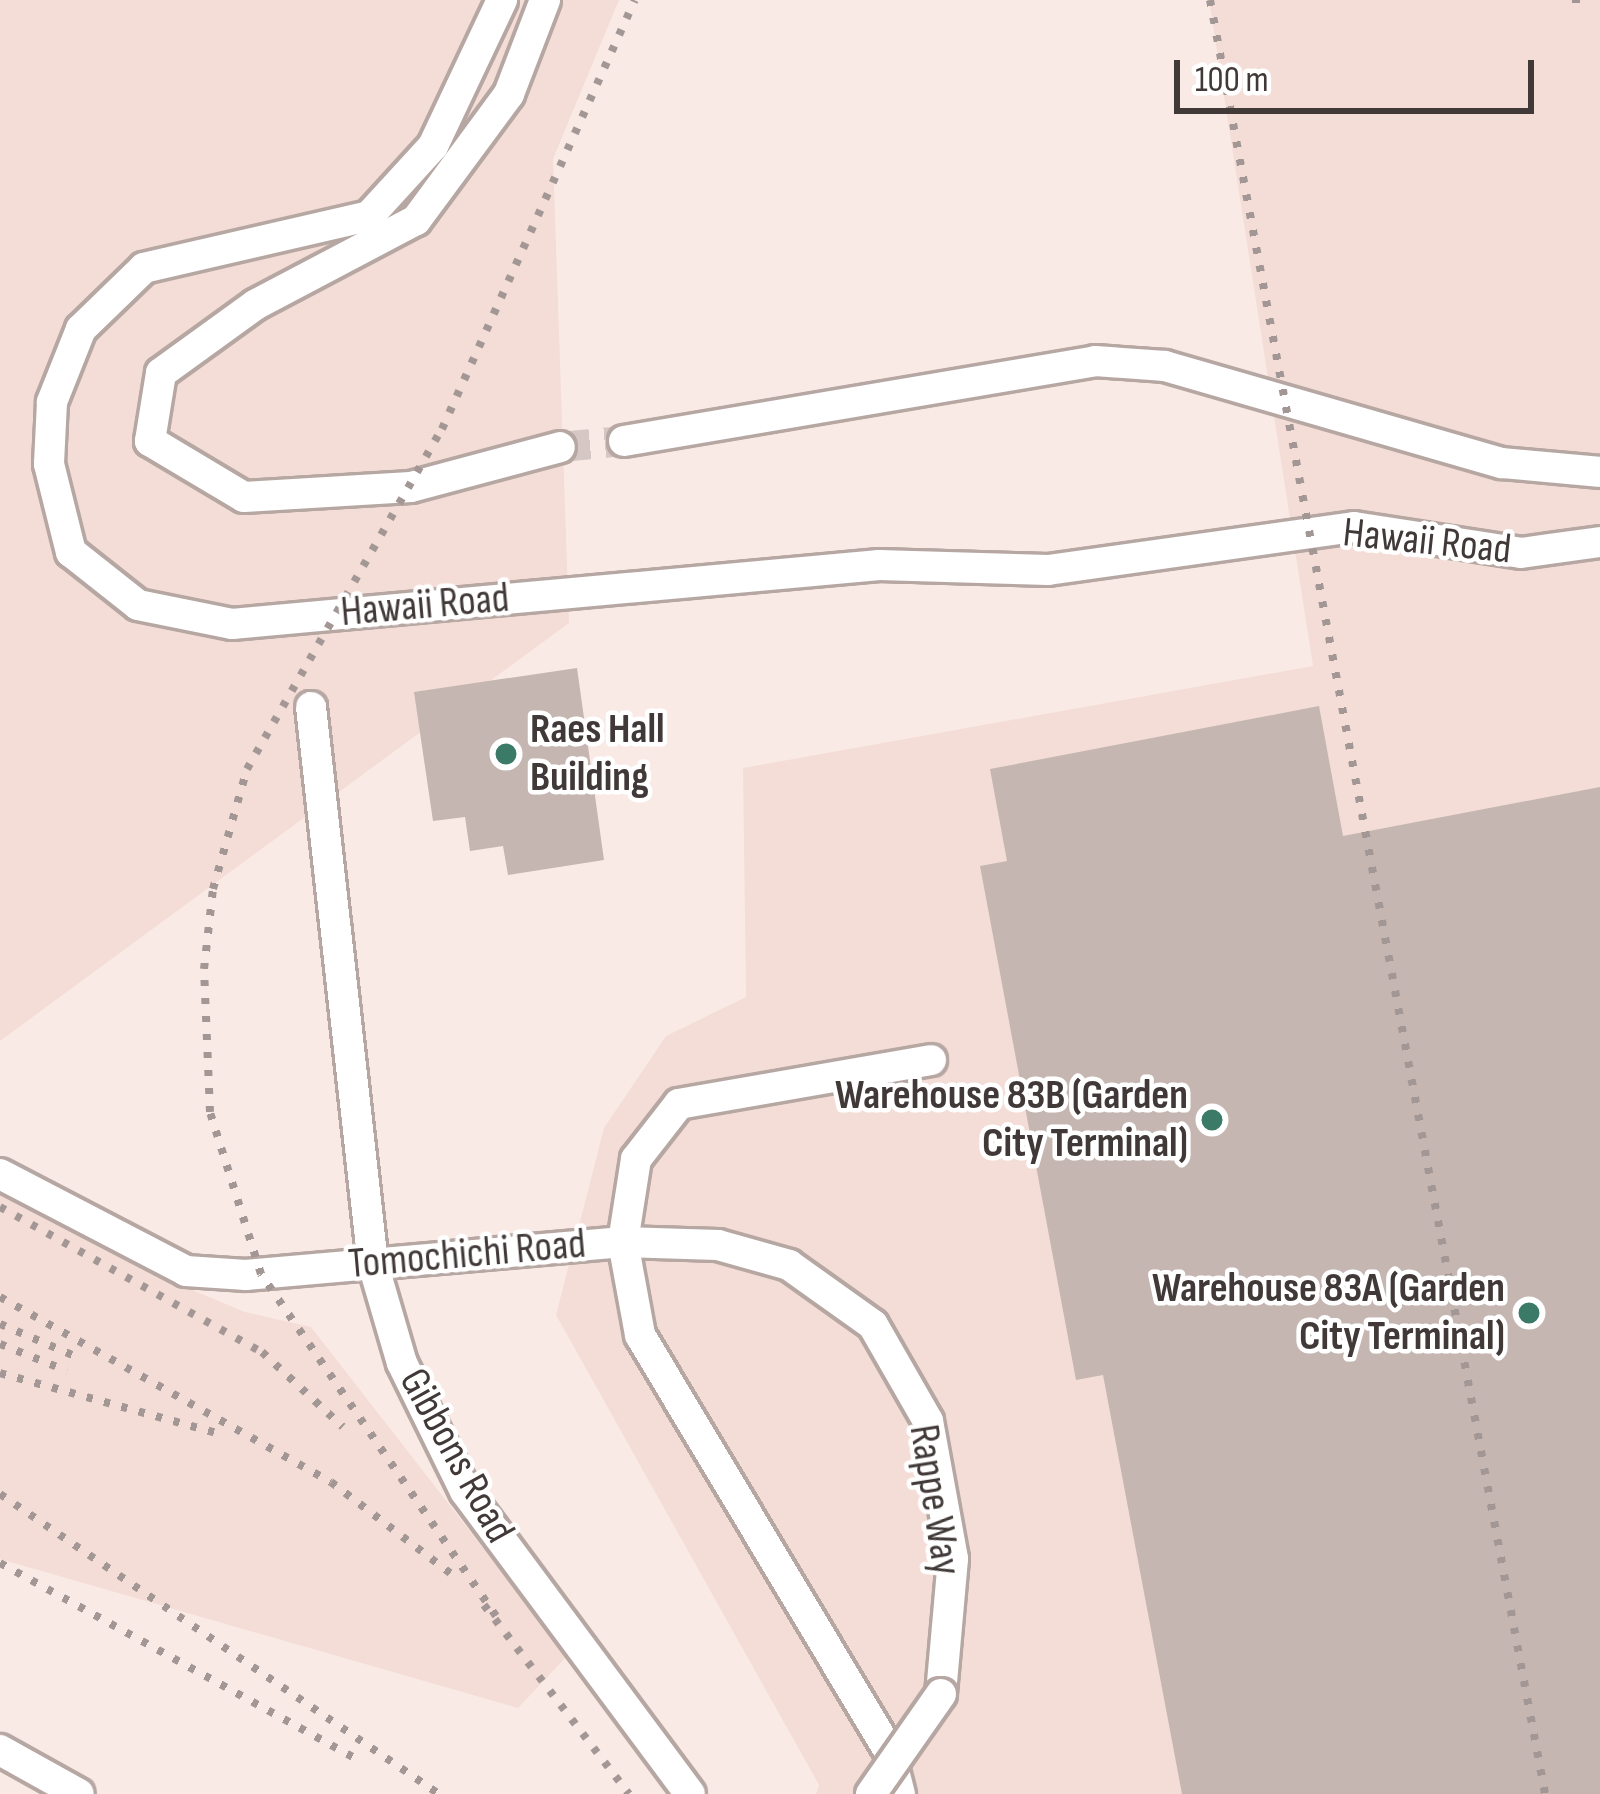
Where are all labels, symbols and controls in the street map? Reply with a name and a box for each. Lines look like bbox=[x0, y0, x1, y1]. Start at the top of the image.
scale bar bbox=[1180, 36, 1540, 110]
text: 100 m bbox=[1195, 59, 1269, 102]
street label: Hawaii Road bbox=[1340, 508, 1514, 576]
street label: Hawaii Road bbox=[339, 574, 511, 638]
place label: Raes Hall Building bbox=[530, 705, 665, 804]
marker: Raes Hall Building bbox=[493, 741, 519, 767]
place label: Warehouse 83B (Garden City Terminal) bbox=[835, 1071, 1188, 1170]
marker: Warehouse 83B (Garden City Terminal) bbox=[1199, 1107, 1225, 1133]
street label: Tomochichi Road bbox=[346, 1220, 588, 1290]
place label: Warehouse 83A (Garden City Terminal) bbox=[1152, 1264, 1505, 1362]
marker: Warehouse 83A (Garden City Terminal) bbox=[1516, 1300, 1542, 1326]
street label: Gibbons Road bbox=[388, 1360, 524, 1552]
street label: Rappe Way bbox=[897, 1421, 971, 1579]

